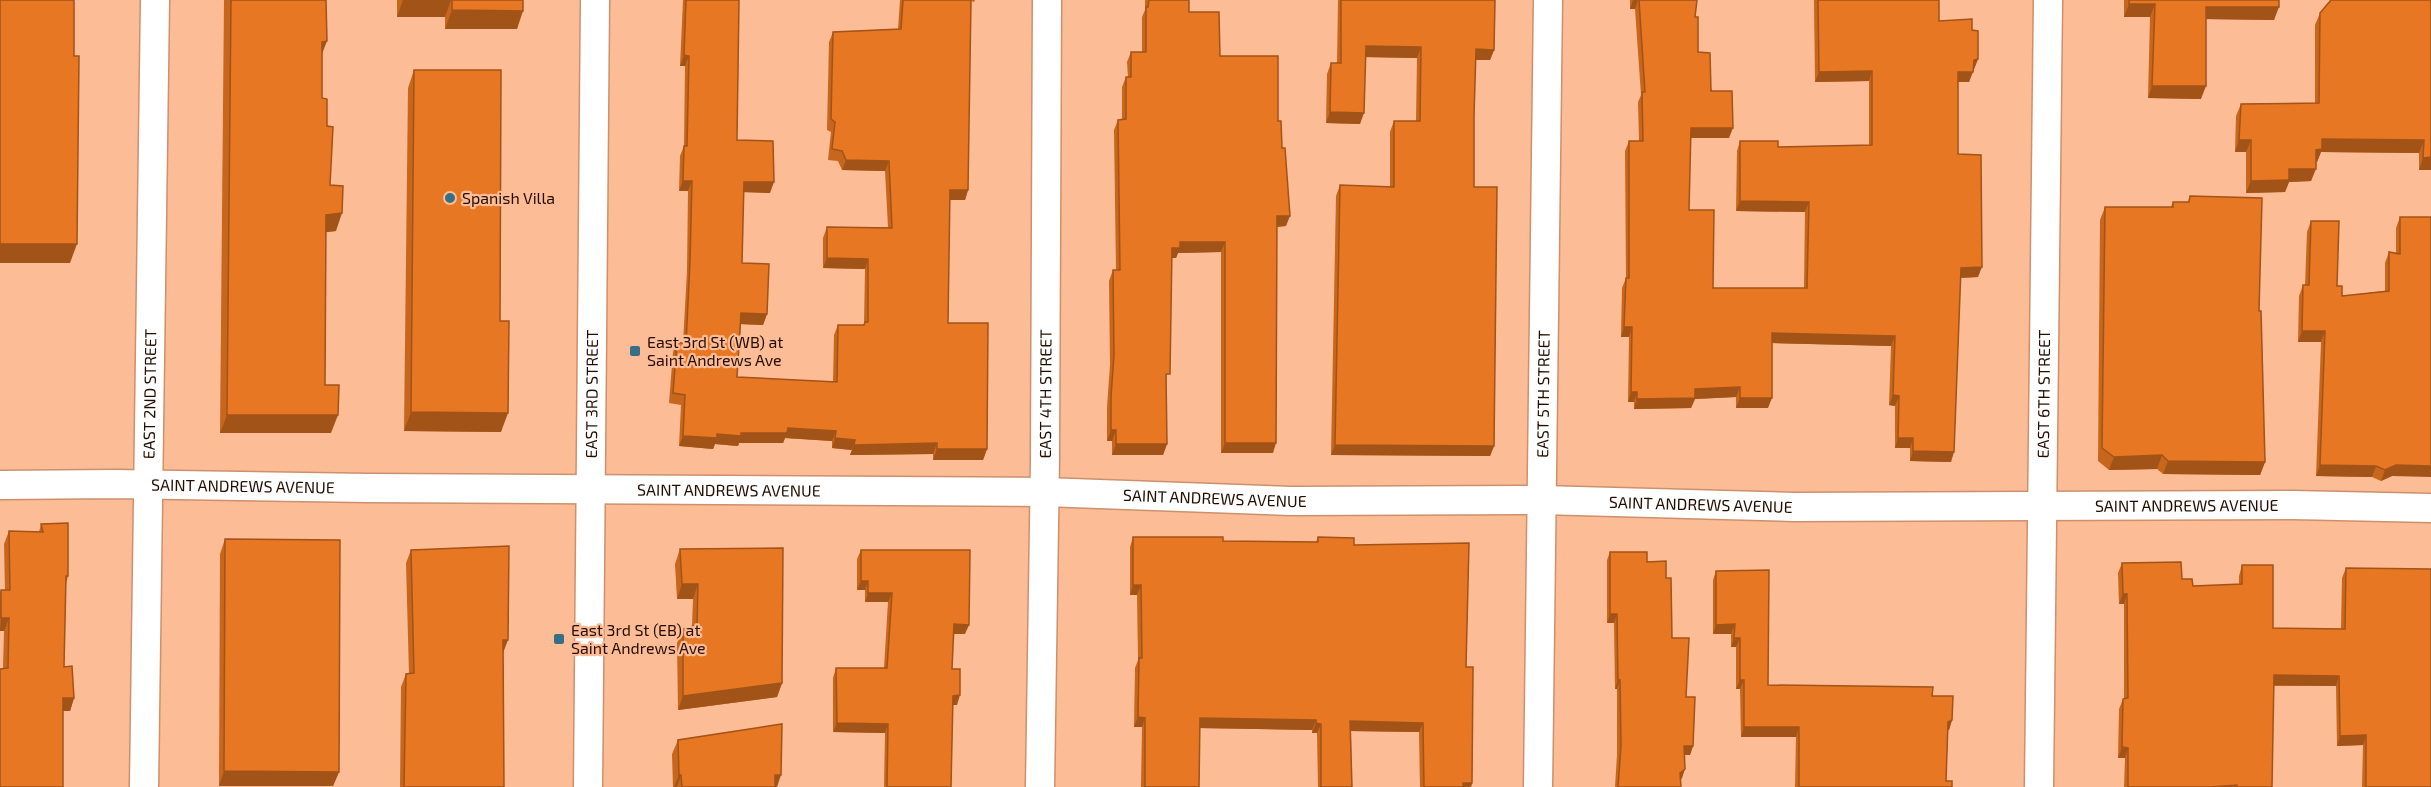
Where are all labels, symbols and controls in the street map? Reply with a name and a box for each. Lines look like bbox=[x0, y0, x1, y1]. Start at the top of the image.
place label: Spanish Villa bbox=[462, 188, 555, 207]
marker: Spanish Villa bbox=[443, 191, 457, 205]
street label: EAST 2ND STREET bbox=[139, 329, 159, 459]
street label: EAST 4TH STREET bbox=[1035, 329, 1055, 459]
street label: EAST 3RD STREET bbox=[581, 330, 601, 459]
street label: EAST 5TH STREET bbox=[1532, 330, 1553, 458]
street label: EAST 6TH STREET bbox=[2033, 330, 2053, 458]
place label: East 3rd St (WB) at Saint Andrews Ave bbox=[647, 332, 783, 369]
marker: East 3rd St (WB) at Saint Andrews Ave bbox=[628, 344, 642, 358]
street label: SAINT ANDREWS AVENUE bbox=[151, 475, 335, 496]
street label: SAINT ANDREWS AVENUE bbox=[637, 480, 821, 500]
street label: SAINT ANDREWS AVENUE bbox=[1123, 485, 1307, 510]
street label: SAINT ANDREWS AVENUE bbox=[1609, 492, 1793, 516]
street label: SAINT ANDREWS AVENUE bbox=[2095, 495, 2279, 515]
place label: East 3rd St (EB) at Saint Andrews Ave bbox=[571, 620, 706, 657]
marker: East 3rd St (EB) at Saint Andrews Ave bbox=[552, 632, 566, 646]

